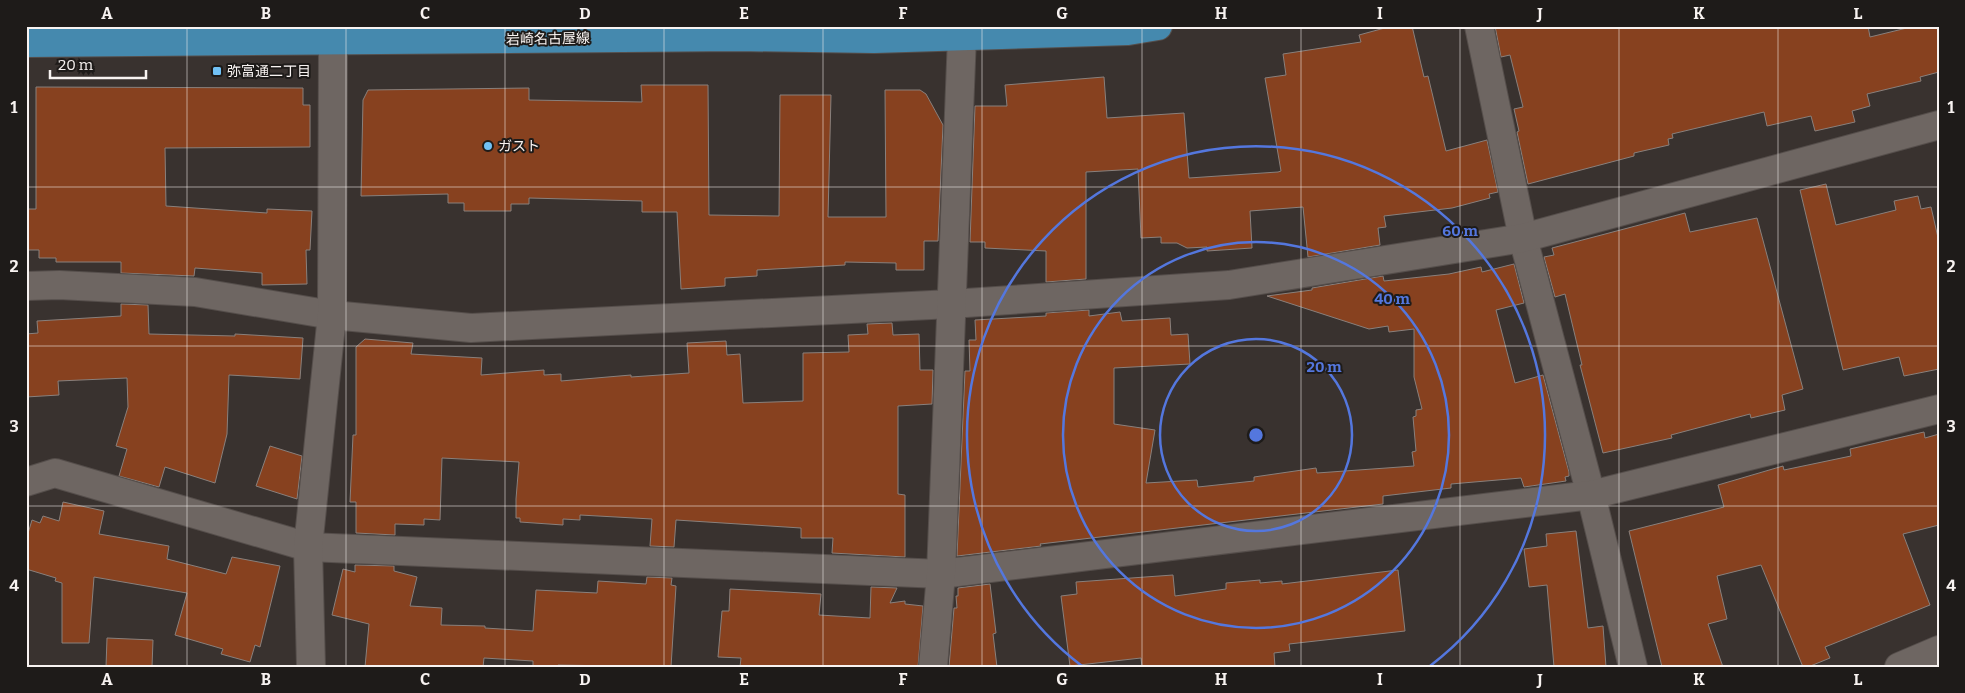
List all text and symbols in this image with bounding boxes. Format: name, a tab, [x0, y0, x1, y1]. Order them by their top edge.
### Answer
text: A	[101, 4, 113, 23]
text: B	[261, 4, 271, 23]
text: C	[420, 4, 430, 23]
text: D	[579, 4, 591, 23]
text: E	[739, 4, 749, 23]
text: F	[899, 4, 908, 23]
text: G	[1056, 4, 1068, 23]
text: H	[1215, 4, 1228, 23]
text: I	[1377, 4, 1383, 23]
text: J	[1536, 4, 1543, 23]
text: K	[1693, 4, 1705, 23]
text: L	[1854, 4, 1863, 23]
street label: 岩崎名古屋線	[506, 30, 590, 48]
scale bar	[50, 48, 146, 80]
text: 20 m	[58, 56, 94, 74]
place label: 弥富通二丁目	[227, 63, 311, 80]
marker: 弥富通二丁目	[211, 65, 223, 77]
text: 1	[11, 98, 18, 117]
text: 1	[1948, 98, 1955, 117]
place label: ガスト	[498, 138, 540, 155]
marker: ガスト	[482, 140, 494, 152]
text: 60 m	[1442, 222, 1478, 240]
text: 2	[9, 257, 19, 276]
text: 2	[1946, 257, 1956, 276]
text: 40 m	[1374, 290, 1411, 308]
text: 20 m	[1307, 358, 1342, 376]
text: 3	[9, 417, 19, 436]
text: 3	[1946, 417, 1956, 436]
centre of rings	[1247, 426, 1265, 444]
text: 4	[9, 576, 19, 595]
text: 4	[1946, 576, 1956, 595]
text: A	[101, 670, 113, 689]
text: B	[261, 670, 271, 689]
text: C	[420, 670, 430, 689]
text: D	[579, 670, 591, 689]
text: E	[739, 670, 749, 689]
text: F	[899, 670, 908, 689]
text: G	[1056, 670, 1068, 689]
text: H	[1215, 670, 1228, 689]
text: I	[1377, 670, 1383, 689]
text: J	[1536, 670, 1543, 689]
text: K	[1693, 670, 1705, 689]
text: L	[1854, 670, 1863, 689]

